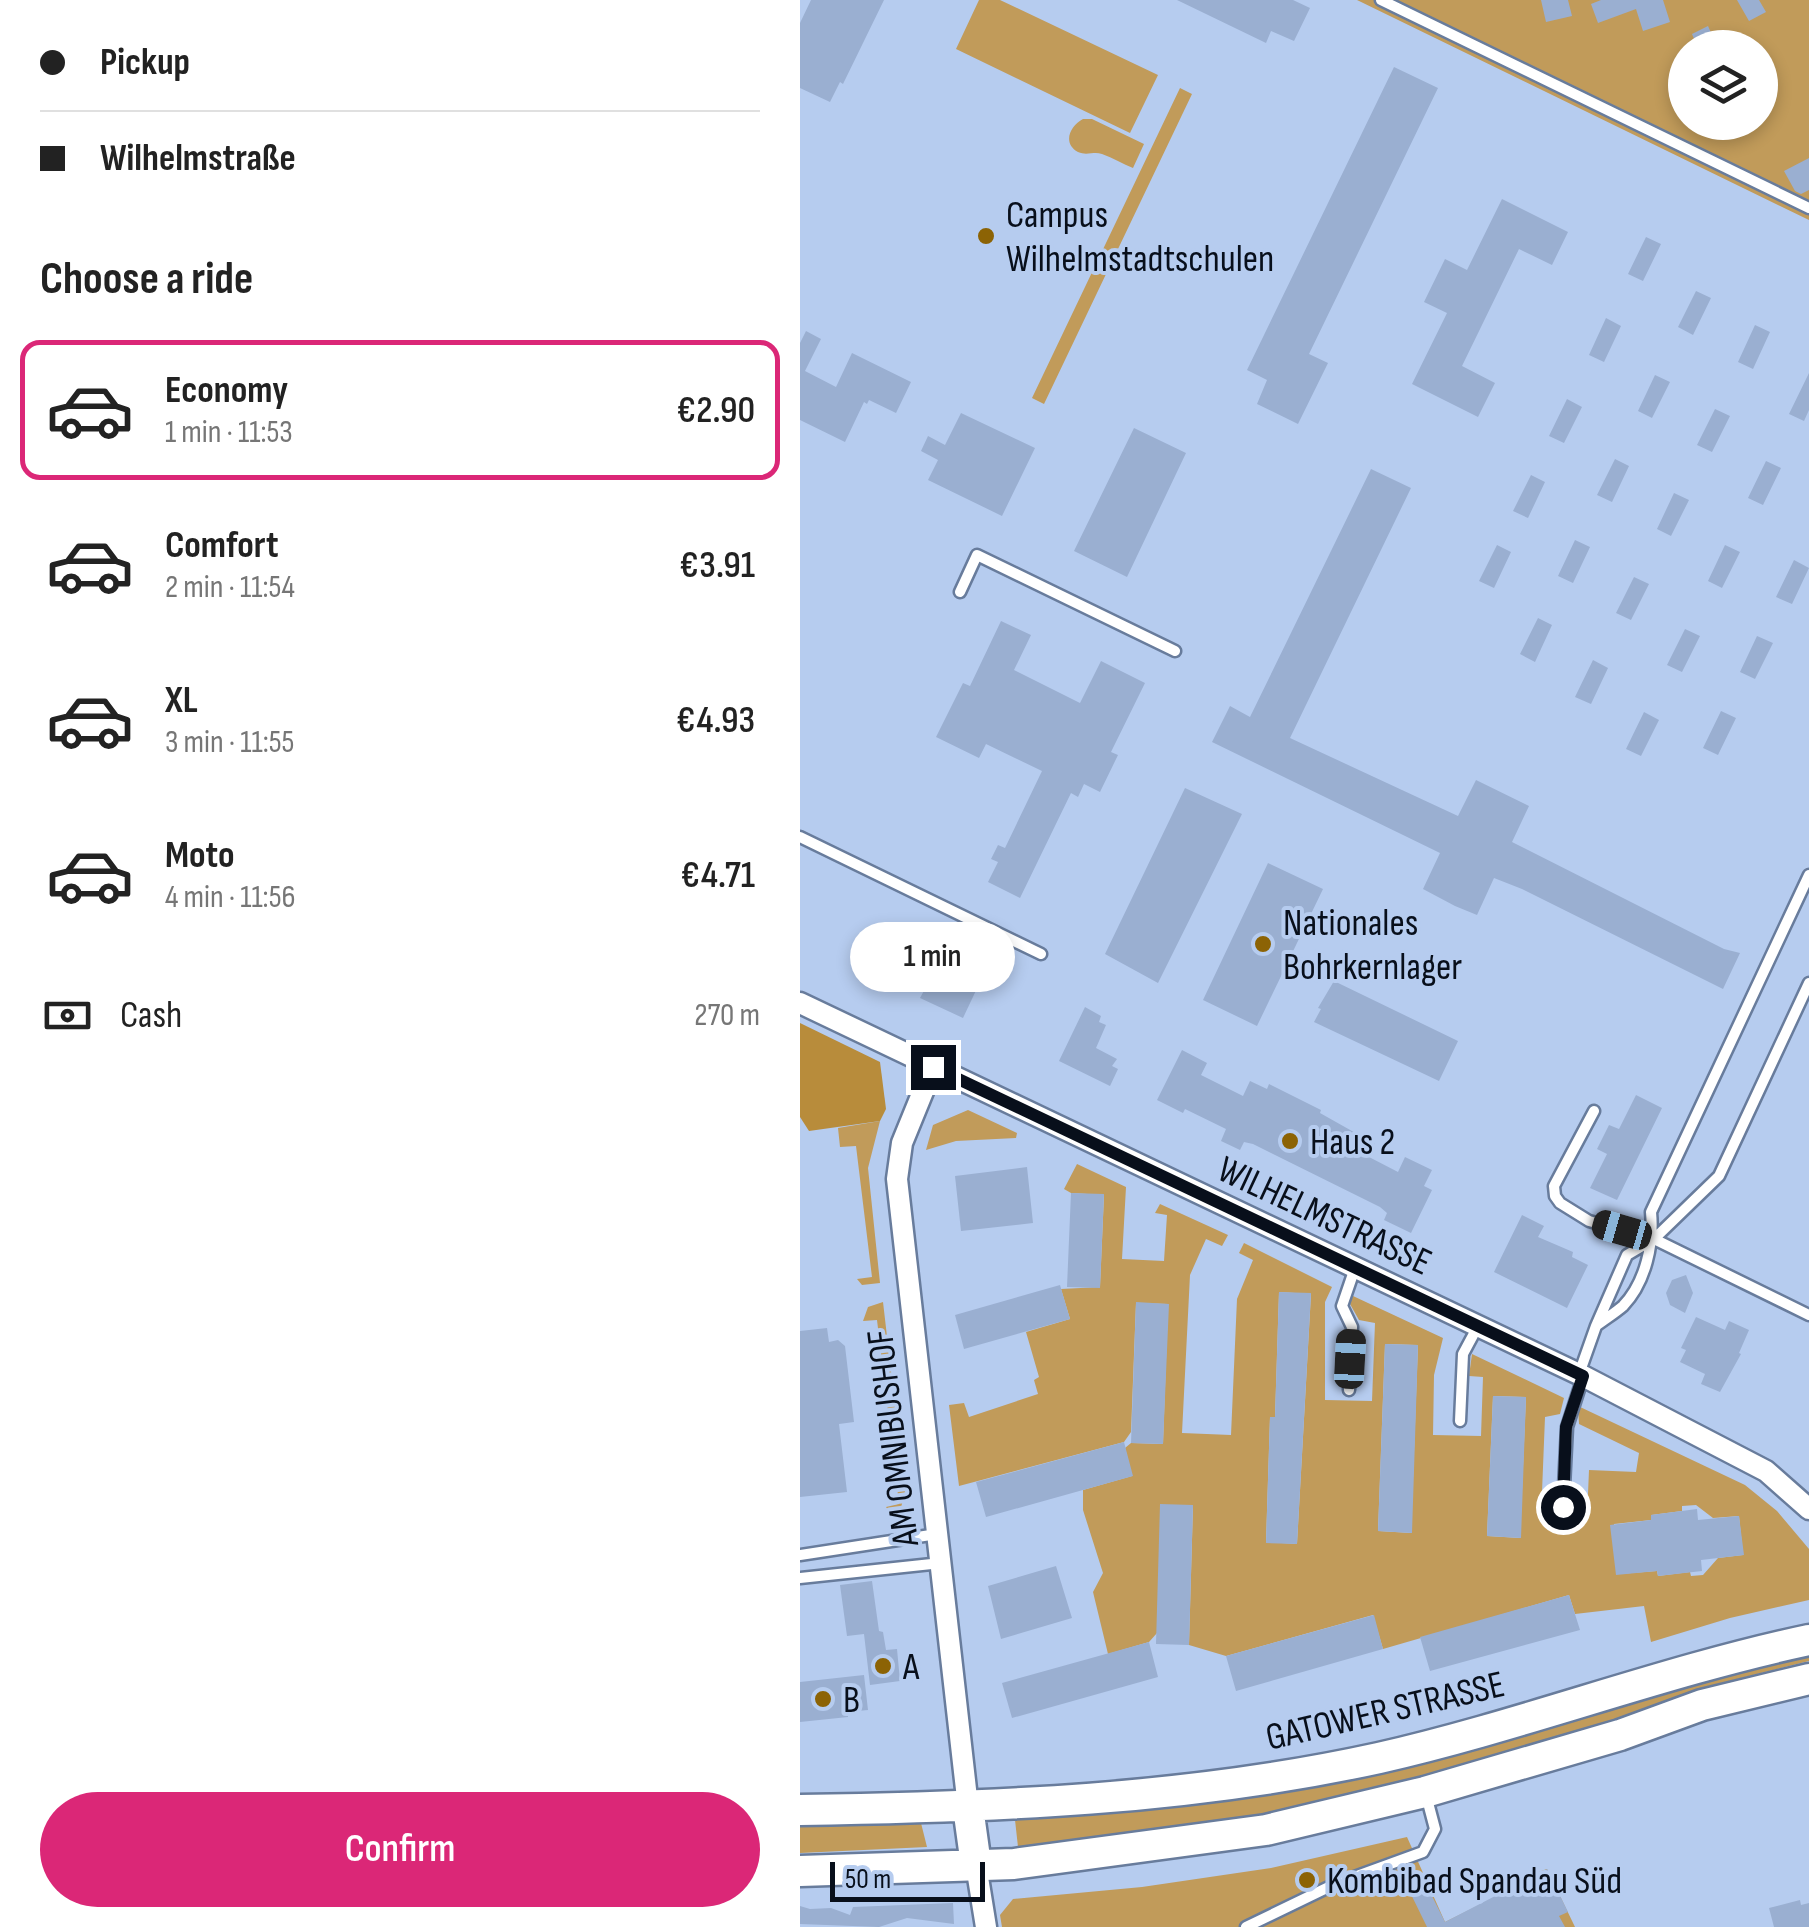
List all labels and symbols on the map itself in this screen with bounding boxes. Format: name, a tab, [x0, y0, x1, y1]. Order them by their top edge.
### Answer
place label: Campus Wilhelmstadtschulen	[1006, 193, 1274, 282]
marker: Campus Wilhelmstadtschulen	[975, 225, 997, 247]
place label: Nationales Bohrkernlager	[1283, 901, 1462, 990]
callout: 1 min	[851, 922, 1016, 992]
marker: Nationales Bohrkernlager	[1252, 933, 1274, 955]
route end	[911, 1045, 956, 1090]
place label: Haus 2	[1310, 1120, 1395, 1165]
marker: Haus 2	[1279, 1130, 1301, 1152]
street label: WILHELMSTRASSE	[1210, 1147, 1438, 1285]
car	[1589, 1207, 1655, 1253]
street label: AM OMNIBUSHOF	[858, 1327, 929, 1550]
car	[1333, 1328, 1367, 1390]
route start	[1541, 1485, 1586, 1530]
place label: A	[902, 1645, 920, 1690]
marker: A	[872, 1655, 894, 1677]
street label: GATOWER STRASSE	[1262, 1662, 1509, 1761]
place label: B	[843, 1678, 860, 1723]
marker: B	[812, 1688, 834, 1710]
scale bar	[830, 1857, 985, 1902]
place label: Kombibad Spandau Süd	[1327, 1859, 1622, 1904]
marker: Kombibad Spandau Süd	[1296, 1869, 1318, 1891]

